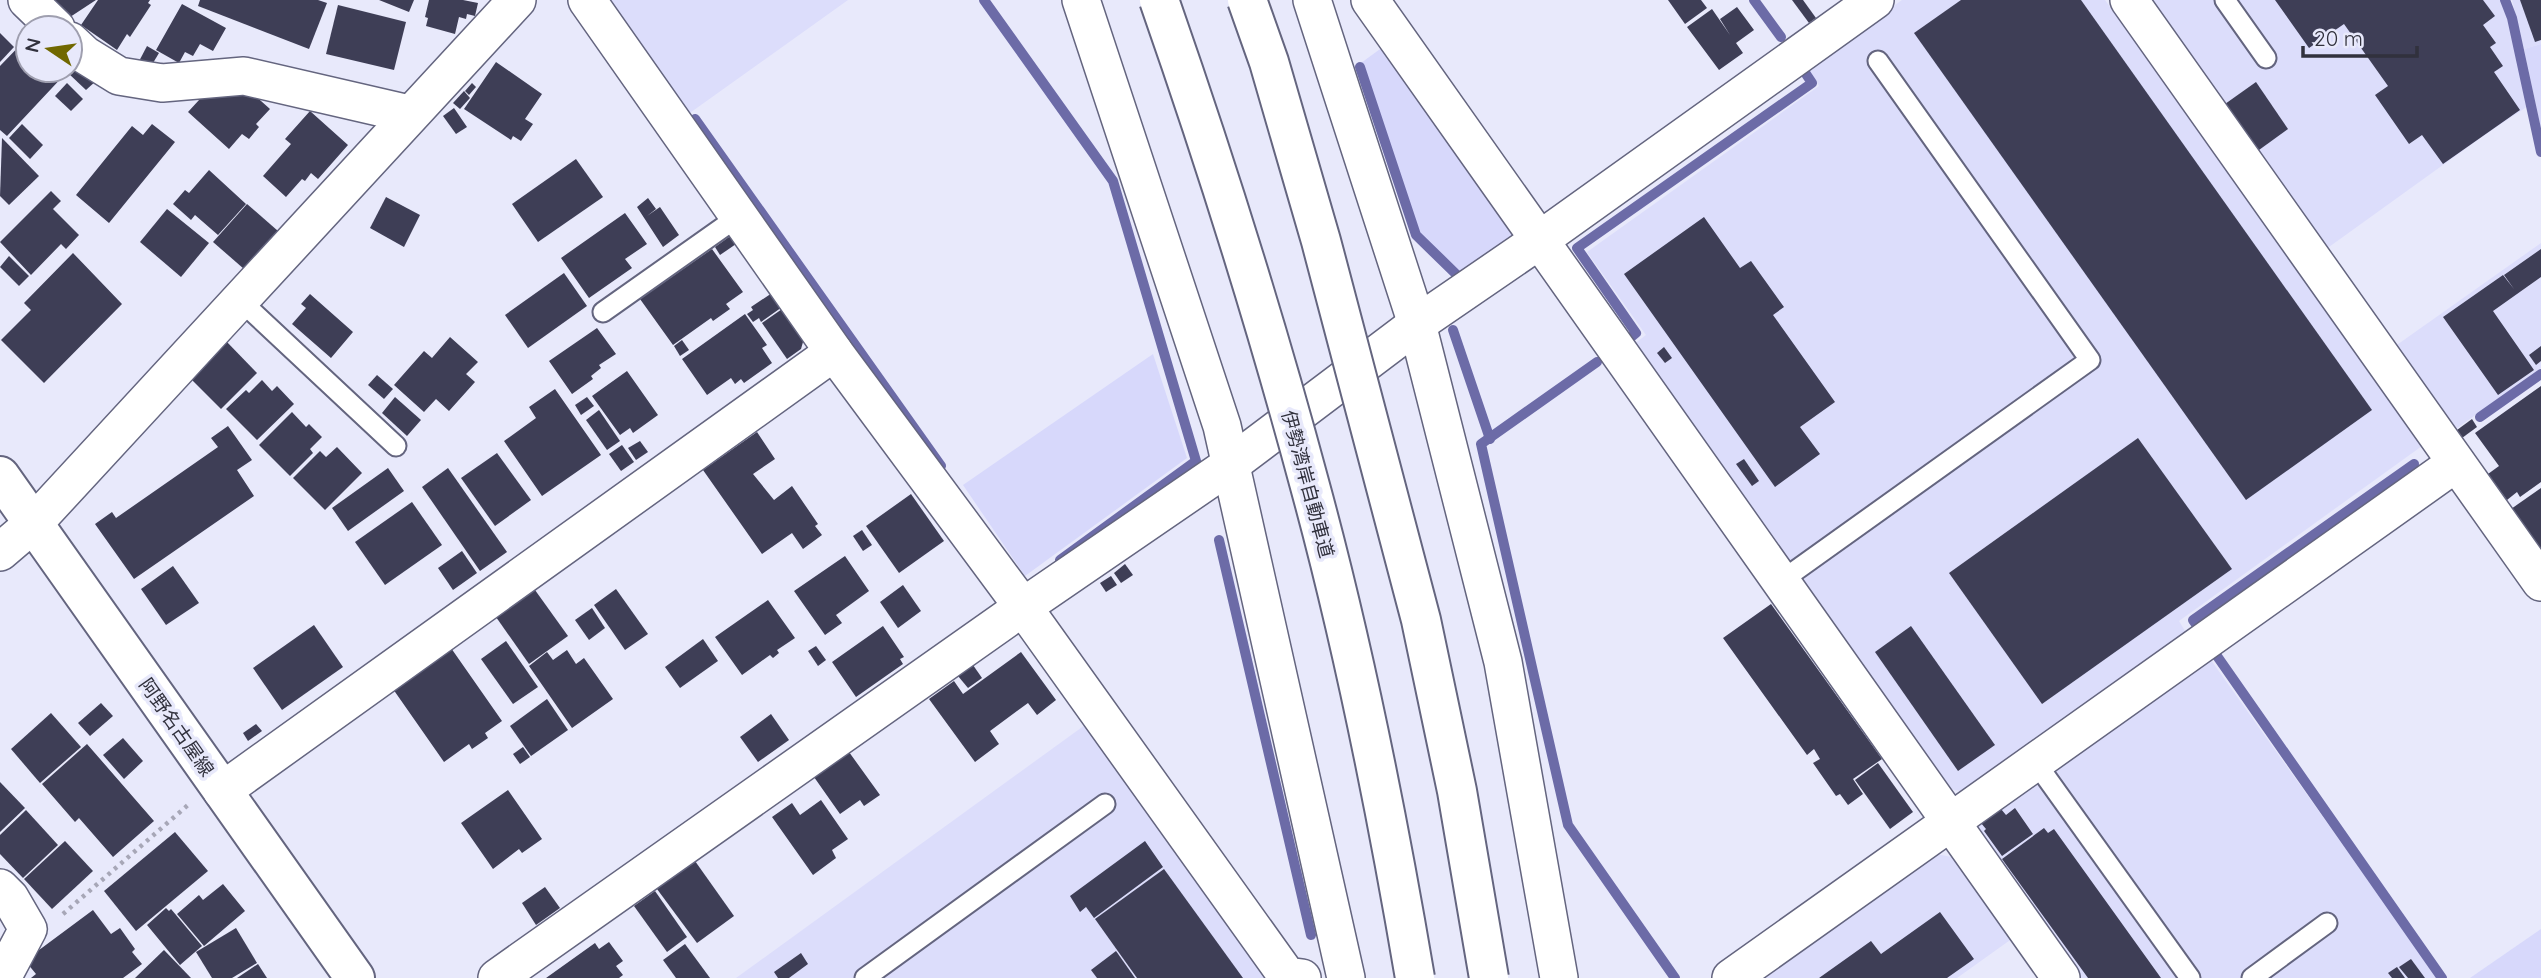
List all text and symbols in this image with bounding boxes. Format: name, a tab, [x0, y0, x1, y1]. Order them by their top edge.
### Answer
north arrow	[14, 14, 84, 84]
scale bar	[2303, 14, 2417, 58]
text: 20 m	[2314, 25, 2363, 51]
text: N	[19, 36, 46, 55]
street label: 伊勢湾岸自動車道	[1277, 407, 1339, 561]
street label: 阿野名古屋線	[134, 673, 220, 781]

